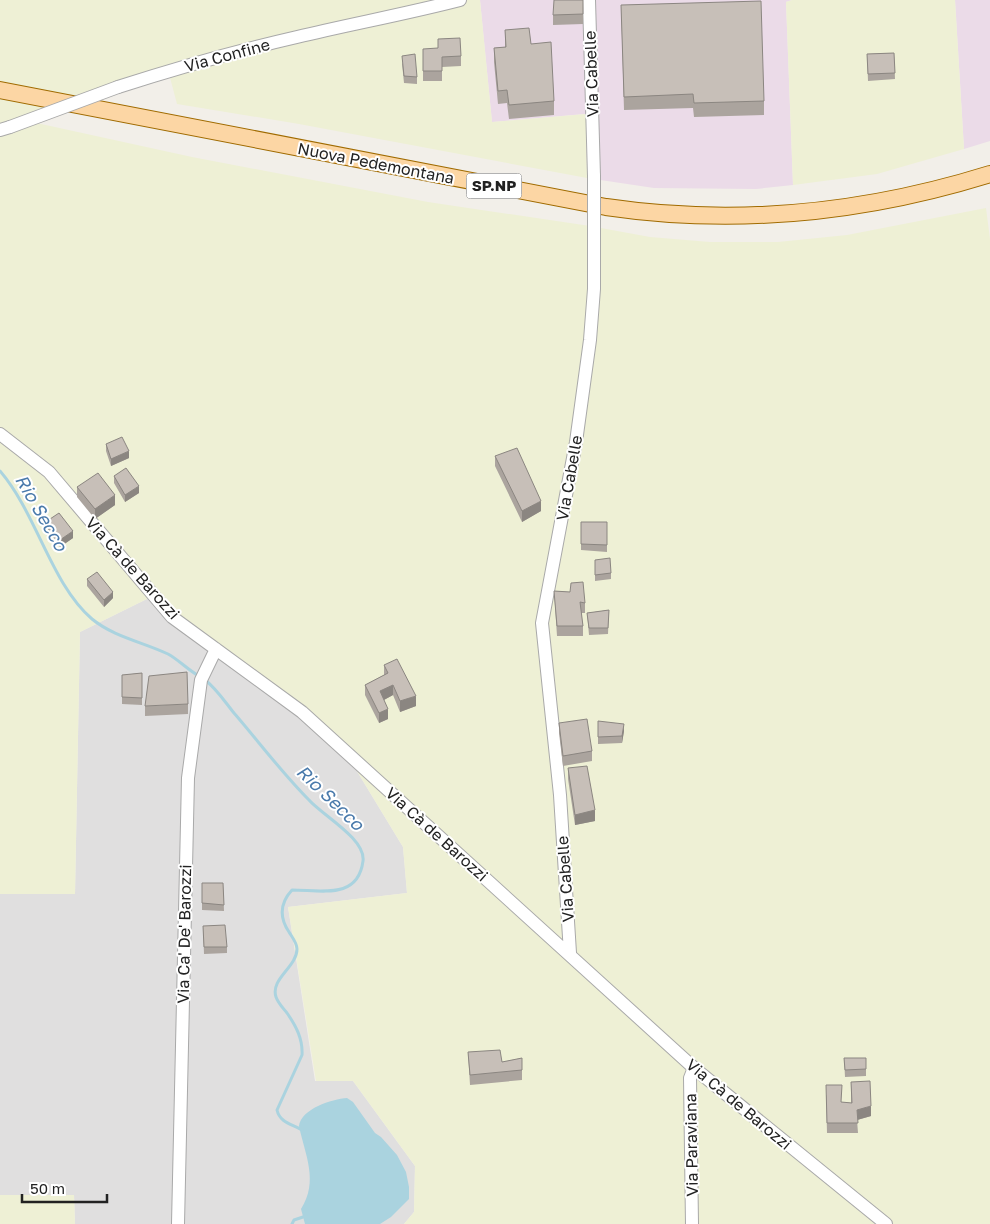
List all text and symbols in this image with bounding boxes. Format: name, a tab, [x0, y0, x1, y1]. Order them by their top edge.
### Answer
street label: Via Cabelle	[579, 30, 603, 118]
street label: Via Confine	[182, 34, 272, 76]
street label: Nuova Pedemontana	[296, 138, 456, 188]
road number: SP.NP	[466, 174, 522, 198]
street label: Via Cabelle	[552, 434, 586, 522]
water label: Rio Secco	[11, 470, 73, 556]
street label: Via Cà de Barozzi	[82, 513, 184, 623]
water label: Rio Secco	[293, 760, 370, 835]
street label: Via Cà de Barozzi	[382, 783, 492, 885]
street label: Via Cabelle	[552, 835, 578, 923]
street label: Via Ca' De' Barozzi	[173, 864, 195, 1004]
street label: Via Cà de Barozzi	[682, 1054, 796, 1154]
street label: Via Paraviana	[680, 1093, 702, 1197]
scale bar	[22, 1172, 108, 1204]
text: 50 m	[30, 1179, 65, 1197]

